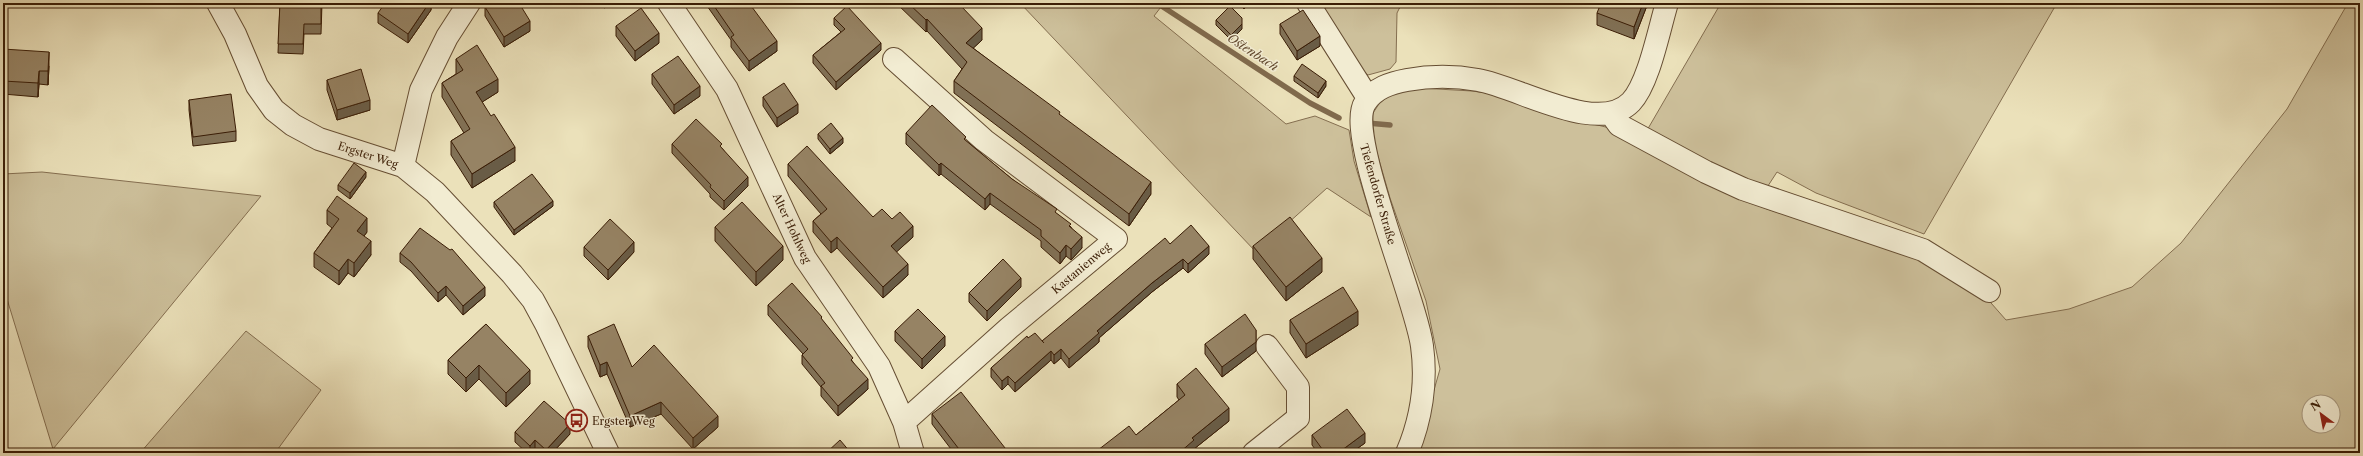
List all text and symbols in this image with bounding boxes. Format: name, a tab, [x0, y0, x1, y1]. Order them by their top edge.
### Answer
water label: Ostenbach	[1225, 30, 1281, 74]
street label: Ergster Weg	[336, 139, 400, 171]
street label: Tiefendorfer Straße	[1357, 142, 1399, 246]
street label: Alter Hohlweg	[769, 190, 814, 265]
street label: Kastanienweg	[1049, 239, 1113, 297]
north arrow	[2301, 394, 2341, 434]
text: N	[2308, 397, 2324, 414]
bus stop icon: Ergster Weg	[564, 408, 590, 434]
place label: Ergster Weg	[592, 414, 655, 428]

